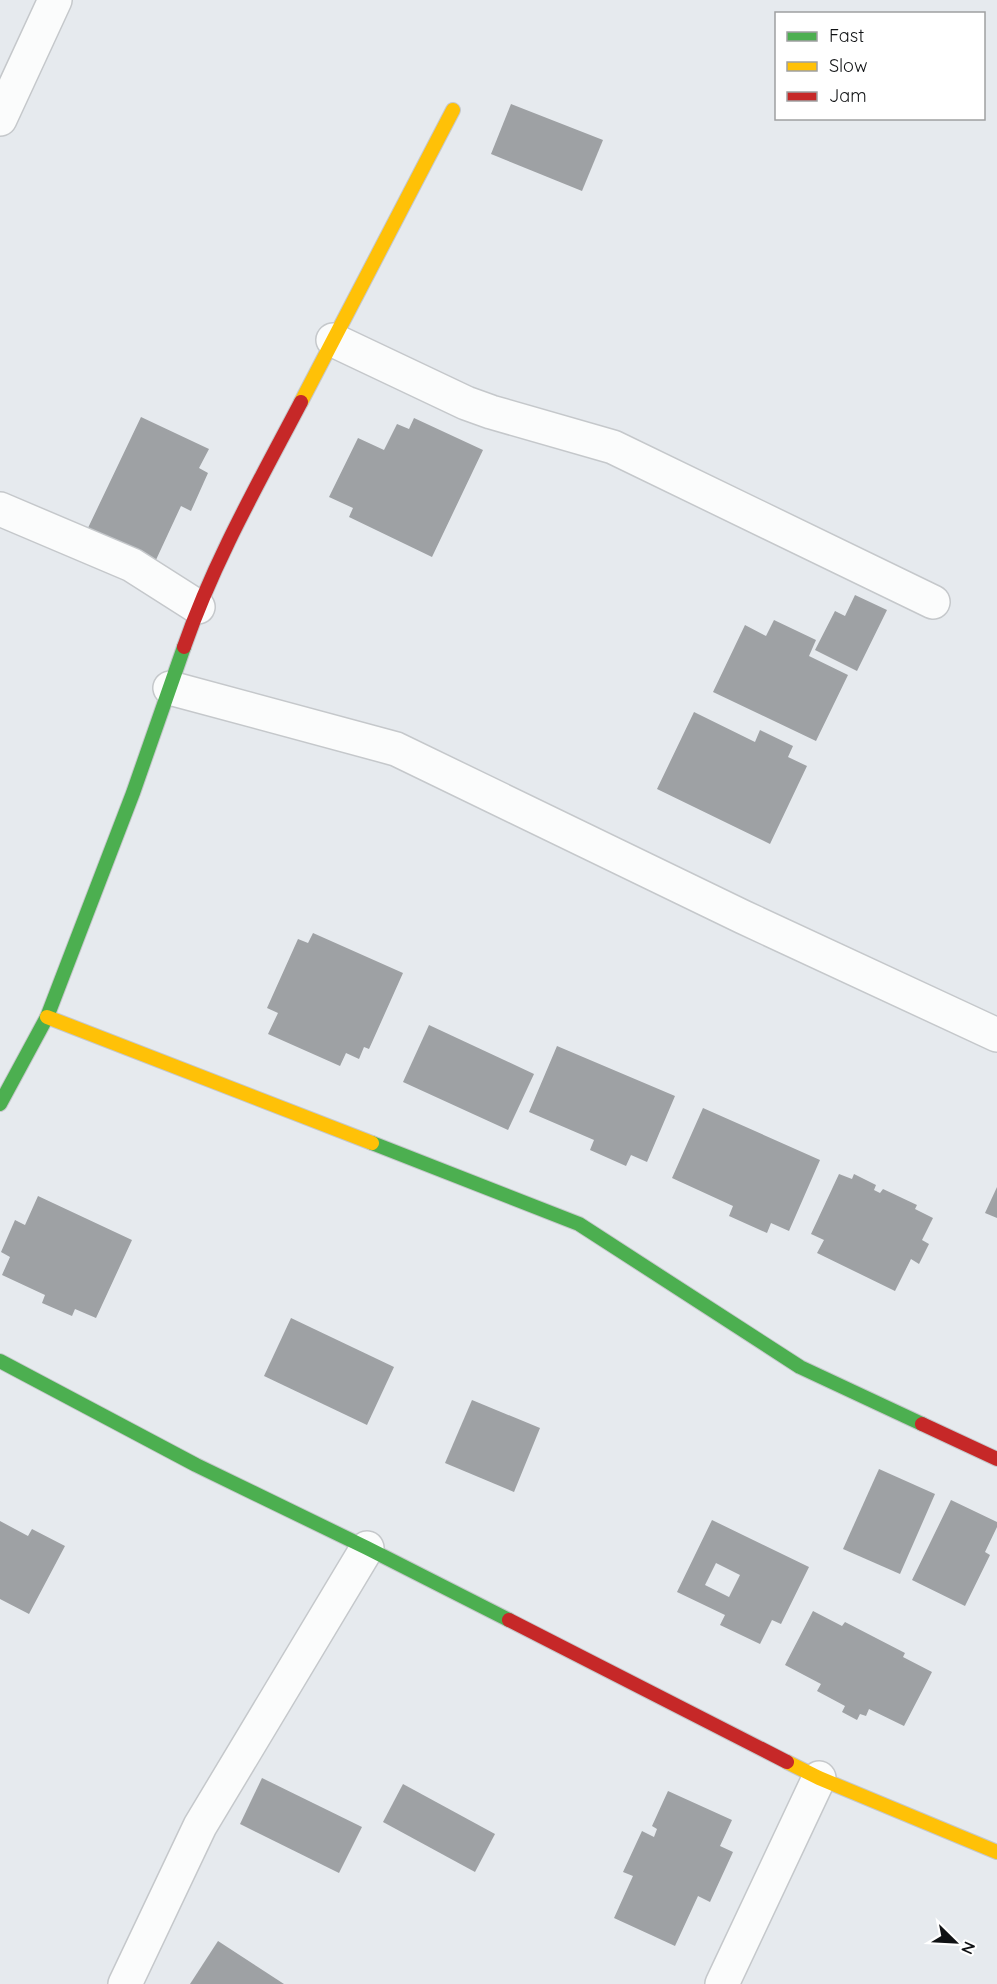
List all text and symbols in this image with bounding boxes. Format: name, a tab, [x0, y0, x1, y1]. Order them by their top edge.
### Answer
legend	[775, 12, 985, 120]
text: Fast	[829, 24, 864, 47]
text: Slow	[829, 54, 867, 77]
text: Jam	[829, 84, 867, 107]
north arrow	[925, 1912, 985, 1972]
text: N	[957, 1939, 980, 1958]

